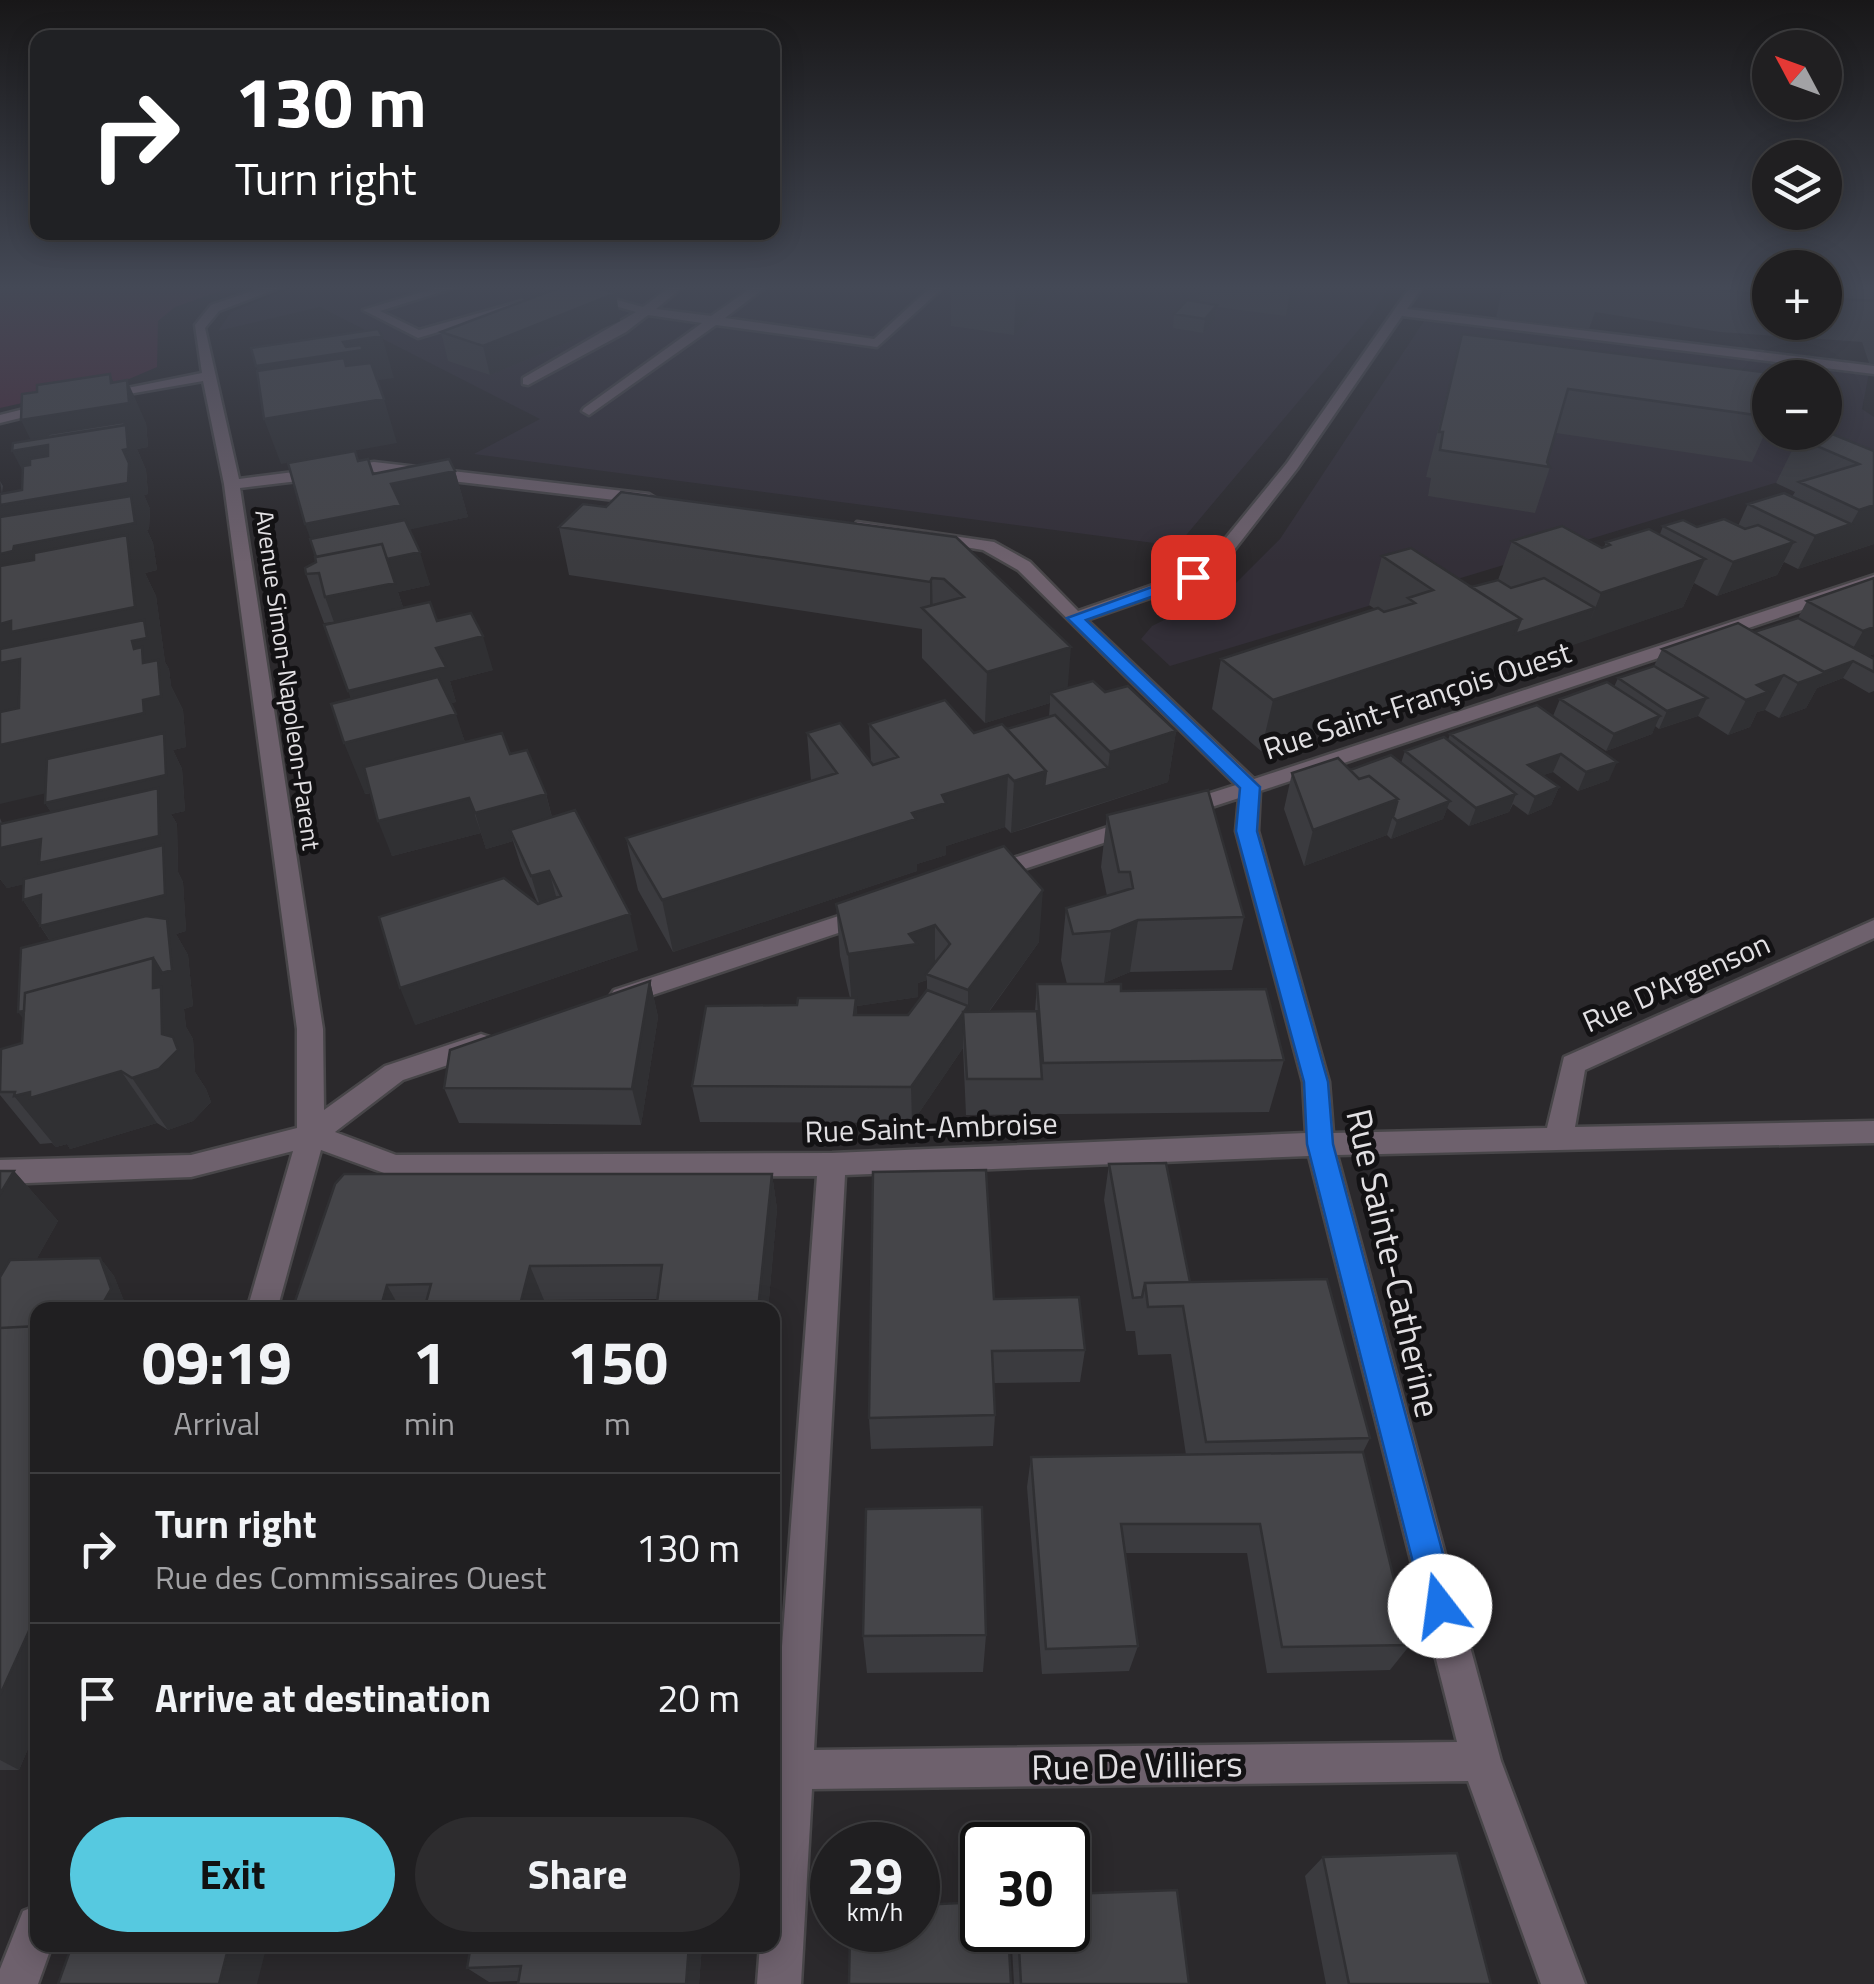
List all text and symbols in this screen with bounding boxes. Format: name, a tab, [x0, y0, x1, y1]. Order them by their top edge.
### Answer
north arrow	[1752, 30, 1842, 120]
map controls	[1752, 30, 1842, 450]
text: 130 m	[235, 48, 427, 154]
icon: right	[70, 70, 200, 200]
button: layers	[1752, 140, 1842, 230]
text: Turn right	[235, 144, 417, 212]
button: +	[1752, 250, 1842, 340]
button: −	[1752, 360, 1842, 450]
street label: Avenue Simon-Napoleon-Parent	[245, 507, 331, 853]
pin	[1151, 535, 1236, 620]
icon: arrive	[1166, 550, 1221, 605]
street label: Rue Saint-François Ouest	[1257, 628, 1577, 771]
street label: Rue D'Argenson	[1575, 920, 1777, 1044]
street label: Rue Saint-Ambroise	[804, 1100, 1058, 1154]
street label: Rue Sainte-Catherine	[1332, 1103, 1456, 1423]
text: 09:19	[142, 1316, 292, 1407]
text: 1	[413, 1316, 446, 1407]
text: 150	[567, 1316, 668, 1407]
text: Arrival	[174, 1399, 260, 1447]
text: min	[404, 1399, 455, 1447]
text: m	[604, 1399, 631, 1447]
text: Turn right	[155, 1495, 317, 1553]
text: 130 m	[636, 1519, 740, 1577]
icon: right	[70, 1521, 125, 1576]
text: Rue des Commissaires Ouest	[155, 1553, 546, 1601]
position arrow	[1388, 1554, 1492, 1658]
text: Arrive at destination	[155, 1669, 491, 1727]
text: 20 m	[657, 1669, 740, 1727]
icon: arrive	[70, 1671, 125, 1726]
street label: Rue De Villiers	[1031, 1736, 1243, 1794]
button: Exit	[70, 1817, 395, 1932]
button: Share	[415, 1817, 740, 1932]
speed limit sign: 30	[960, 1822, 1090, 1952]
text: 29	[847, 1837, 903, 1913]
text: km/h	[847, 1893, 903, 1931]

